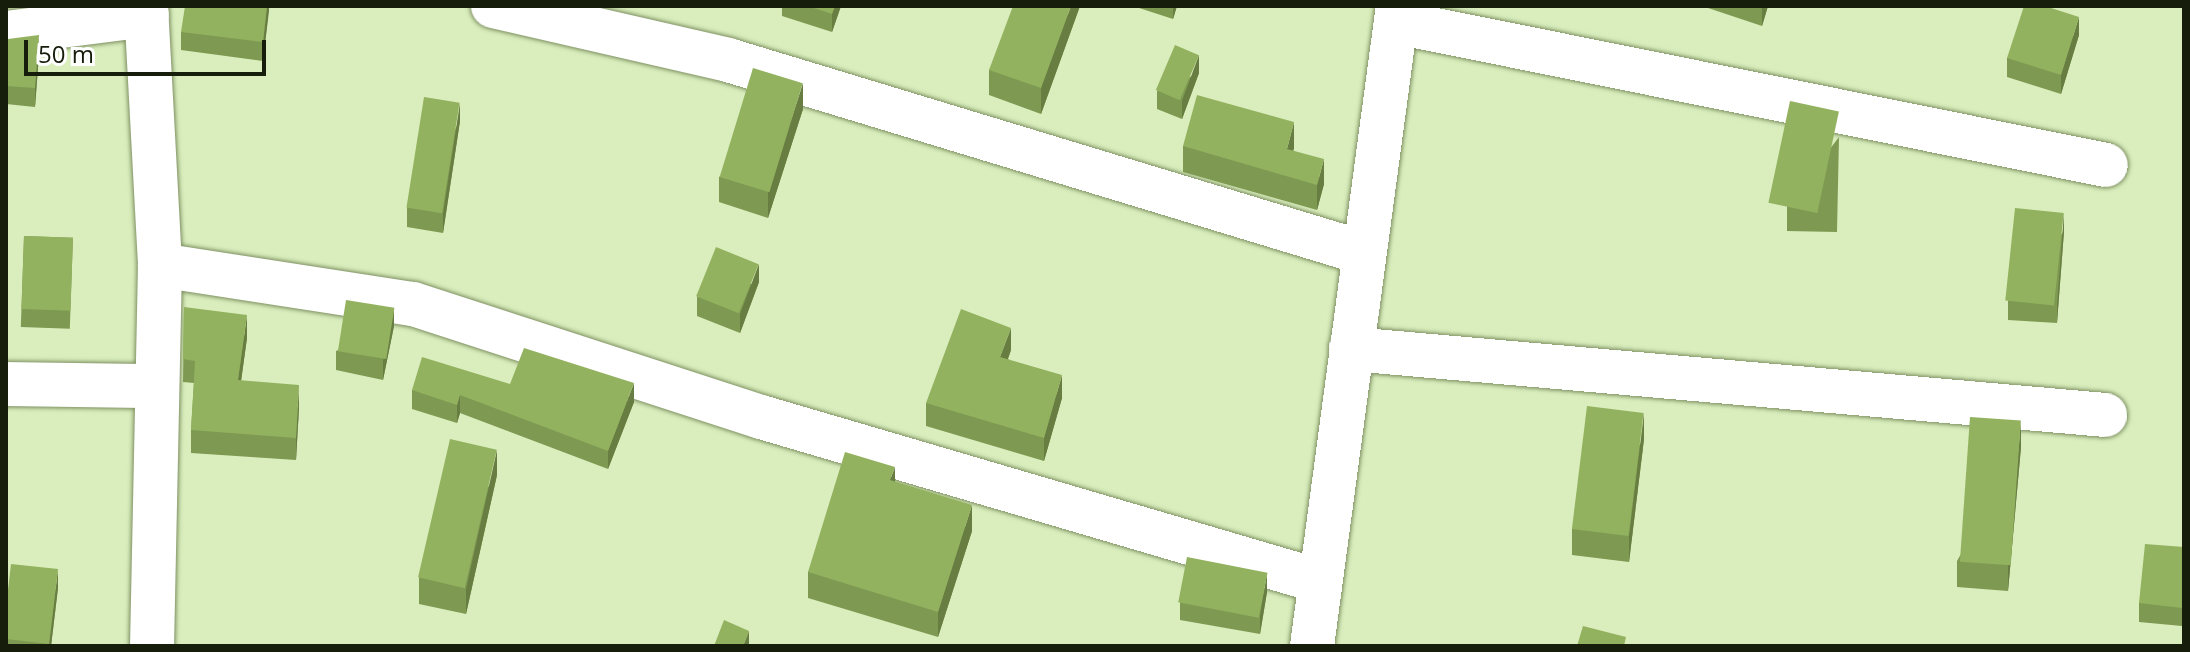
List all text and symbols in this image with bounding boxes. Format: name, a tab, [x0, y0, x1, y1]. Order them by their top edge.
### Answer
scale bar	[28, 24, 270, 74]
text: 50 m	[38, 37, 94, 70]

